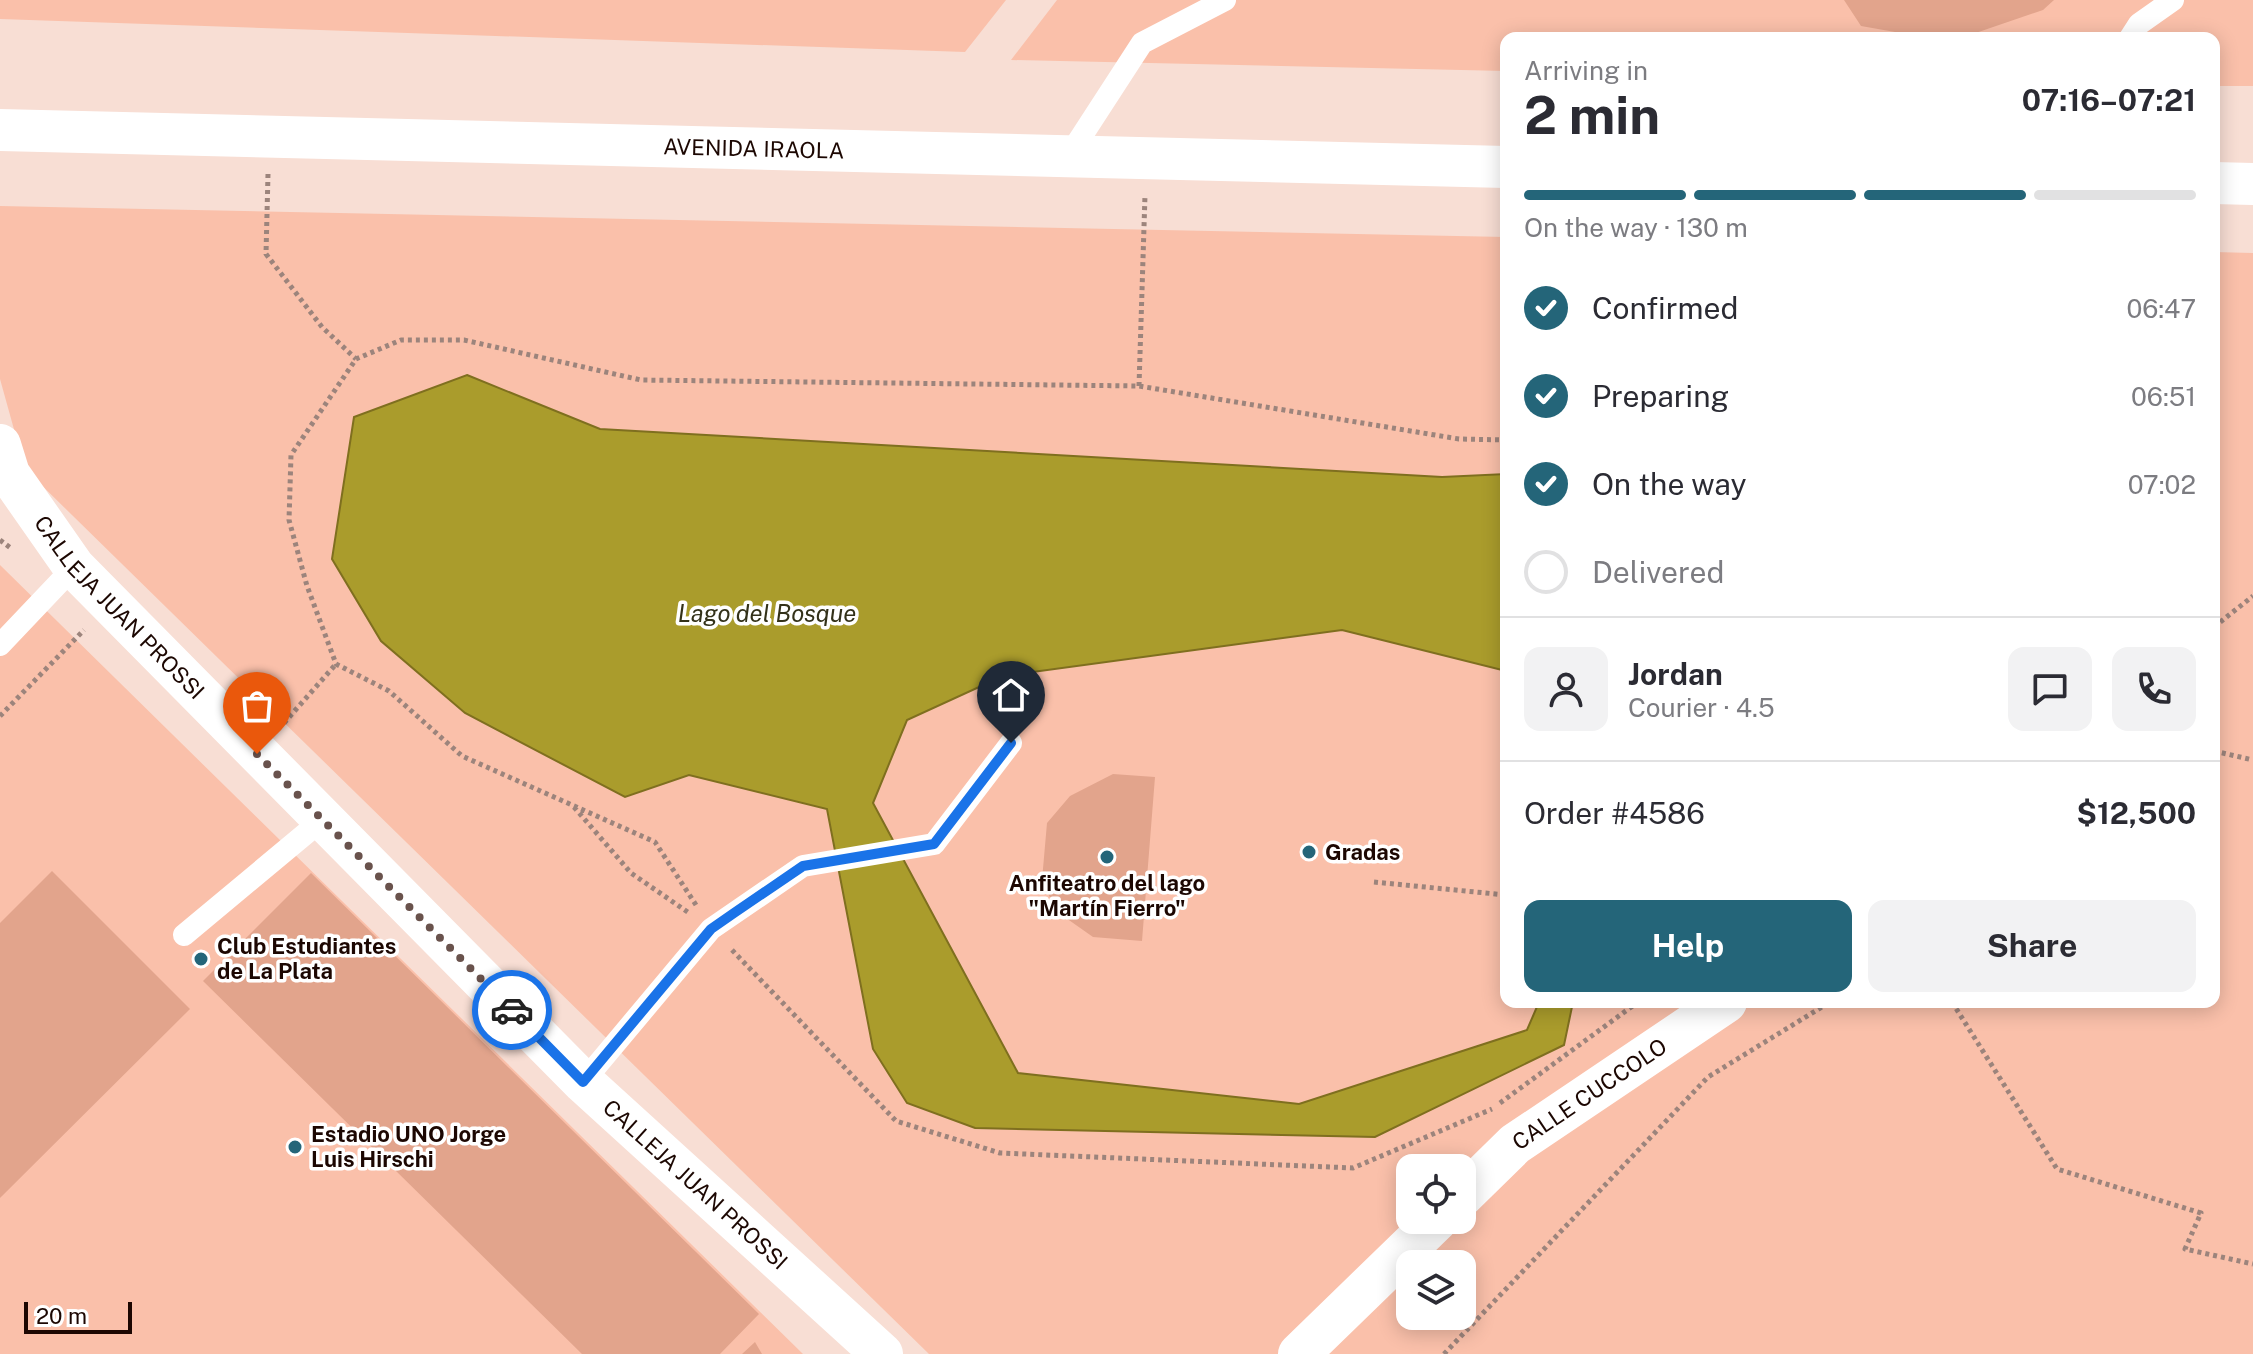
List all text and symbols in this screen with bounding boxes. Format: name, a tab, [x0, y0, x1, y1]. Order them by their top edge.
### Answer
text: Arriving in	[1524, 55, 1648, 86]
text: 07:16–07:21	[2022, 82, 2196, 118]
text: 2 min	[1524, 85, 1660, 146]
street label: AVENIDA IRAOLA	[663, 133, 845, 164]
text: On the way · 130 m	[1524, 212, 1748, 243]
icon: check	[1524, 286, 1568, 330]
text: Confirmed	[1592, 290, 1738, 326]
text: 06:47	[2126, 293, 2196, 324]
icon: check	[1524, 374, 1568, 418]
text: Preparing	[1592, 378, 1729, 414]
text: 06:51	[2131, 381, 2196, 412]
icon: check	[1524, 462, 1568, 506]
text: On the way	[1592, 466, 1746, 502]
text: 07:02	[2128, 469, 2196, 500]
street label: CALLEJA JUAN PROSSI	[29, 510, 210, 704]
text: Delivered	[1592, 554, 1724, 590]
water label: Lago del Bosque	[678, 599, 856, 627]
button: person	[1524, 647, 1608, 731]
button: chat	[2008, 647, 2092, 731]
button: phone	[2112, 647, 2196, 731]
text: Jordan	[1628, 656, 1723, 692]
pin	[977, 661, 1045, 743]
pin	[223, 672, 291, 754]
icon: home	[989, 673, 1033, 717]
icon: bag	[235, 684, 279, 728]
text: Courier · 4.5	[1628, 692, 1775, 723]
text: Order #4586	[1524, 795, 1705, 831]
text: $12,500	[2077, 795, 2196, 831]
place label: Gradas	[1325, 839, 1400, 865]
marker: Gradas	[1300, 843, 1318, 861]
marker: Anfiteatro del lago "Martín Fierro"	[1098, 848, 1116, 866]
place label: Anfiteatro del lago "Martín Fierro"	[1009, 870, 1205, 921]
button: Help	[1524, 900, 1852, 992]
button: Share	[1868, 900, 2196, 992]
place label: Club Estudiantes de La Plata	[217, 933, 396, 984]
marker: Club Estudiantes de La Plata	[192, 950, 210, 968]
courier	[472, 970, 552, 1050]
icon: car	[490, 988, 534, 1032]
street label: CALLE CUCCOLO	[1507, 1033, 1672, 1155]
street label: CALLEJA JUAN PROSSI	[598, 1094, 793, 1275]
place label: Estadio UNO Jorge Luis Hirschi	[311, 1121, 506, 1172]
marker: Estadio UNO Jorge Luis Hirschi	[286, 1138, 304, 1156]
map controls	[1396, 1154, 1476, 1330]
button: locate	[1396, 1154, 1476, 1234]
button: layers	[1396, 1250, 1476, 1330]
scale bar	[24, 1298, 132, 1334]
text: 20 m	[36, 1303, 87, 1329]

